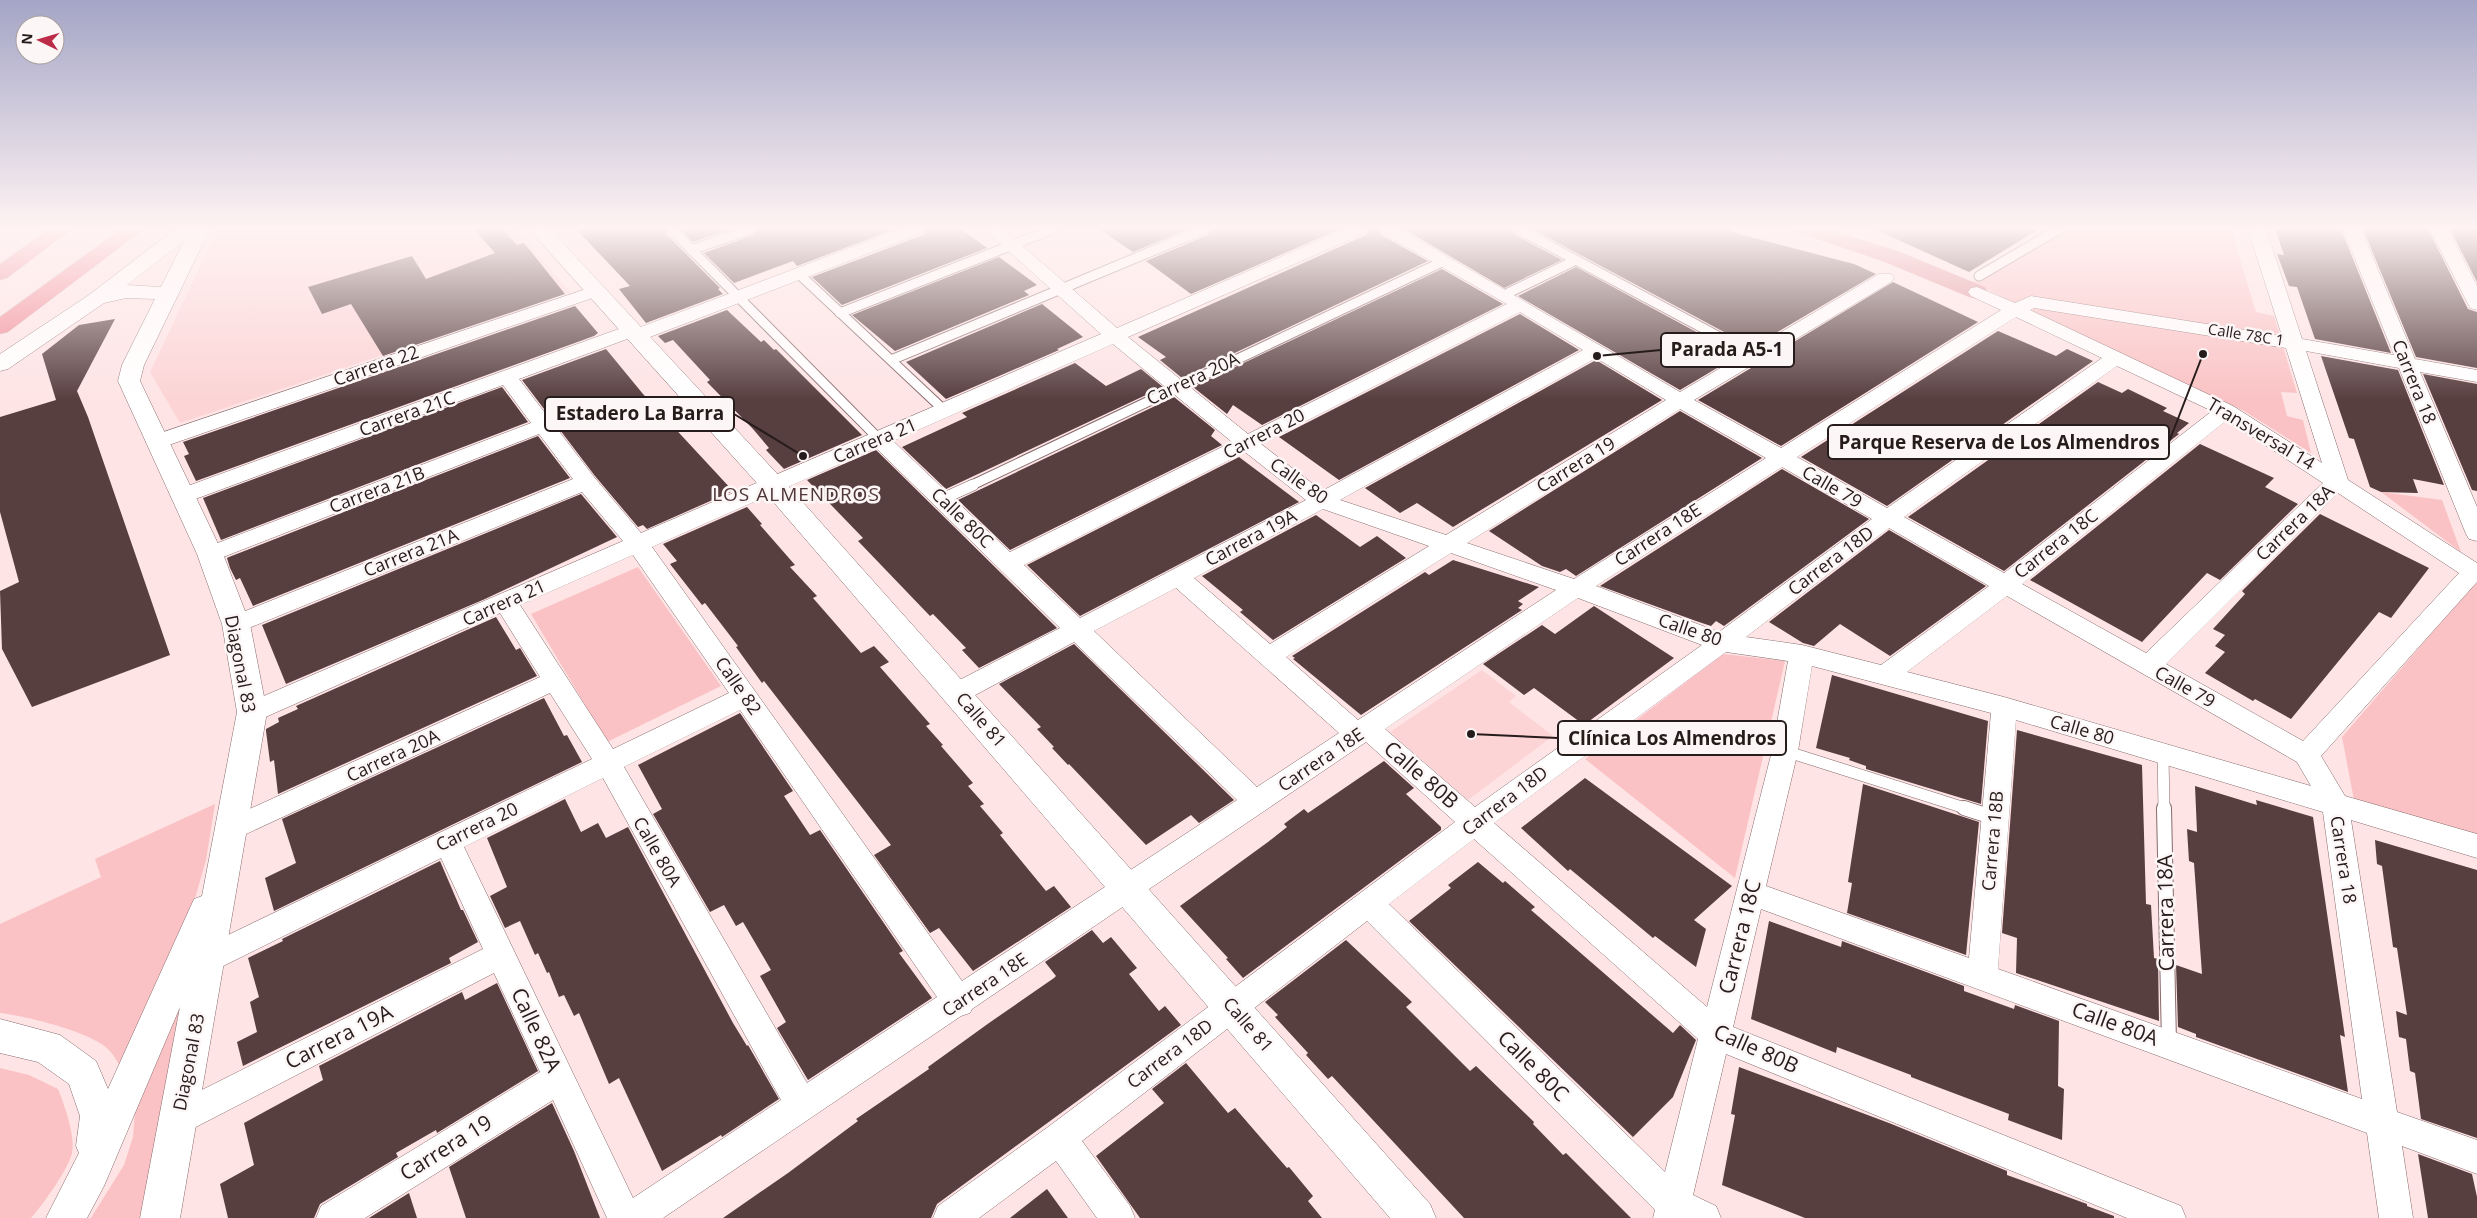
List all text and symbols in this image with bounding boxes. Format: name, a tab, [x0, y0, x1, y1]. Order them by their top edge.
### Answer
north arrow	[15, 15, 65, 65]
text: N	[17, 32, 37, 45]
street label: Calle 78C 1	[2207, 318, 2286, 350]
callout: Parada A5-1	[1661, 333, 1794, 367]
text: Parada A5-1	[1671, 336, 1783, 362]
street label: Carrera 18	[2387, 336, 2443, 427]
street label: Carrera 22	[330, 339, 422, 391]
street label: Carrera 20A	[1142, 346, 1244, 410]
street label: Carrera 21C	[356, 385, 458, 441]
street label: Transversal 14	[2203, 392, 2320, 475]
callout: Estadero La Barra	[545, 397, 734, 431]
text: Estadero La Barra	[556, 400, 724, 426]
street label: Carrera 20	[1219, 402, 1309, 464]
street label: Carrera 21	[829, 412, 920, 468]
callout: Parque Reserva de Los Almendros	[1828, 425, 2169, 459]
text: Parque Reserva de Los Almendros	[1838, 429, 2160, 455]
street label: Carrera 19	[1531, 430, 1619, 498]
street label: Calle 80	[1266, 451, 1333, 509]
street label: Calle 79	[1798, 459, 1867, 513]
street label: Carrera 21B	[325, 460, 428, 518]
street label: Carrera 18A	[2250, 478, 2339, 566]
district label: LOS ALMENDROS	[712, 481, 880, 507]
street label: Calle 80C	[927, 482, 999, 553]
street label: Carrera 18E	[1609, 497, 1705, 571]
street label: Carrera 19A	[1201, 503, 1301, 571]
street label: Carrera 18C	[2009, 503, 2102, 583]
street label: Carrera 18D	[1783, 520, 1878, 600]
street label: Carrera 21A	[360, 522, 462, 582]
street label: Carrera 21	[458, 573, 549, 631]
street label: Calle 80	[1655, 607, 1725, 651]
street label: Diagonal 83	[220, 613, 262, 715]
street label: Calle 82	[710, 652, 768, 719]
street label: Calle 79	[2151, 660, 2220, 713]
street label: Calle 81	[951, 687, 1012, 752]
street label: Calle 80	[2047, 708, 2117, 750]
callout: Clínica Los Almendros	[1558, 721, 1786, 755]
street label: Carrera 18E	[1273, 722, 1368, 797]
street label: Carrera 20A	[342, 723, 444, 787]
text: Clínica Los Almendros	[1568, 725, 1776, 751]
street label: Calle 80B	[1378, 734, 1465, 814]
street label: Carrera 18D	[1457, 760, 1552, 840]
street label: Carrera 18B	[1976, 790, 2008, 892]
street label: Carrera 20	[431, 796, 522, 856]
street label: Calle 80A	[628, 812, 688, 891]
street label: Carrera 18	[2325, 814, 2363, 906]
street label: Carrera 18A	[2150, 854, 2180, 972]
street label: Carrera 18C	[1711, 877, 1767, 997]
street label: Carrera 18E	[937, 947, 1032, 1022]
street label: Calle 82A	[505, 983, 569, 1077]
street label: Calle 81	[1218, 992, 1279, 1057]
street label: Calle 80A	[2068, 995, 2163, 1052]
street label: Carrera 19A	[280, 997, 398, 1075]
street label: Diagonal 83	[167, 1011, 209, 1113]
street label: Carrera 18D	[1122, 1013, 1217, 1093]
street label: Calle 80B	[1709, 1017, 1803, 1079]
street label: Calle 80C	[1492, 1024, 1575, 1107]
street label: Carrera 19	[394, 1108, 497, 1186]

